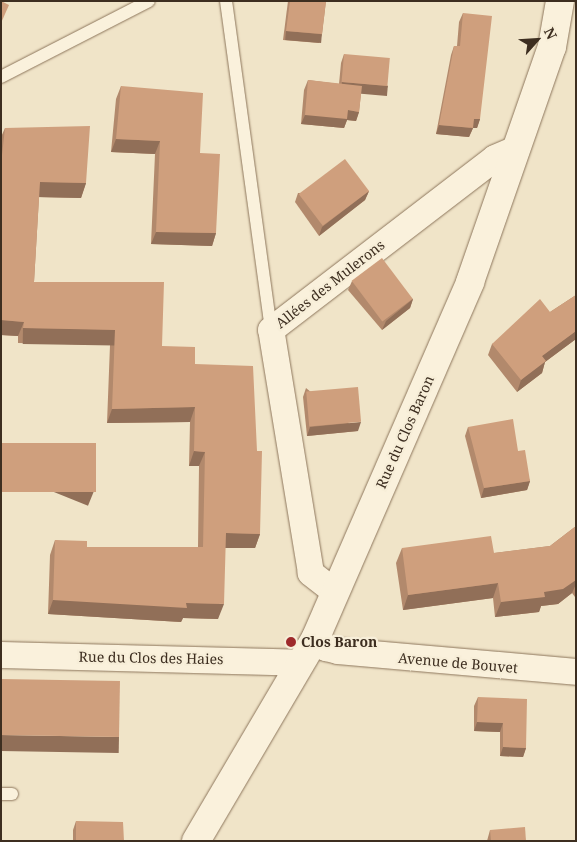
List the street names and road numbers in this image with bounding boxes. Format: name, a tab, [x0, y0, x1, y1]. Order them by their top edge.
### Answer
street label: Allées des Mulerons	[272, 236, 388, 332]
street label: Rue du Clos Baron	[373, 373, 437, 491]
street label: Rue du Clos des Haies	[79, 648, 223, 668]
street label: Avenue de Bouvet	[397, 649, 519, 677]

